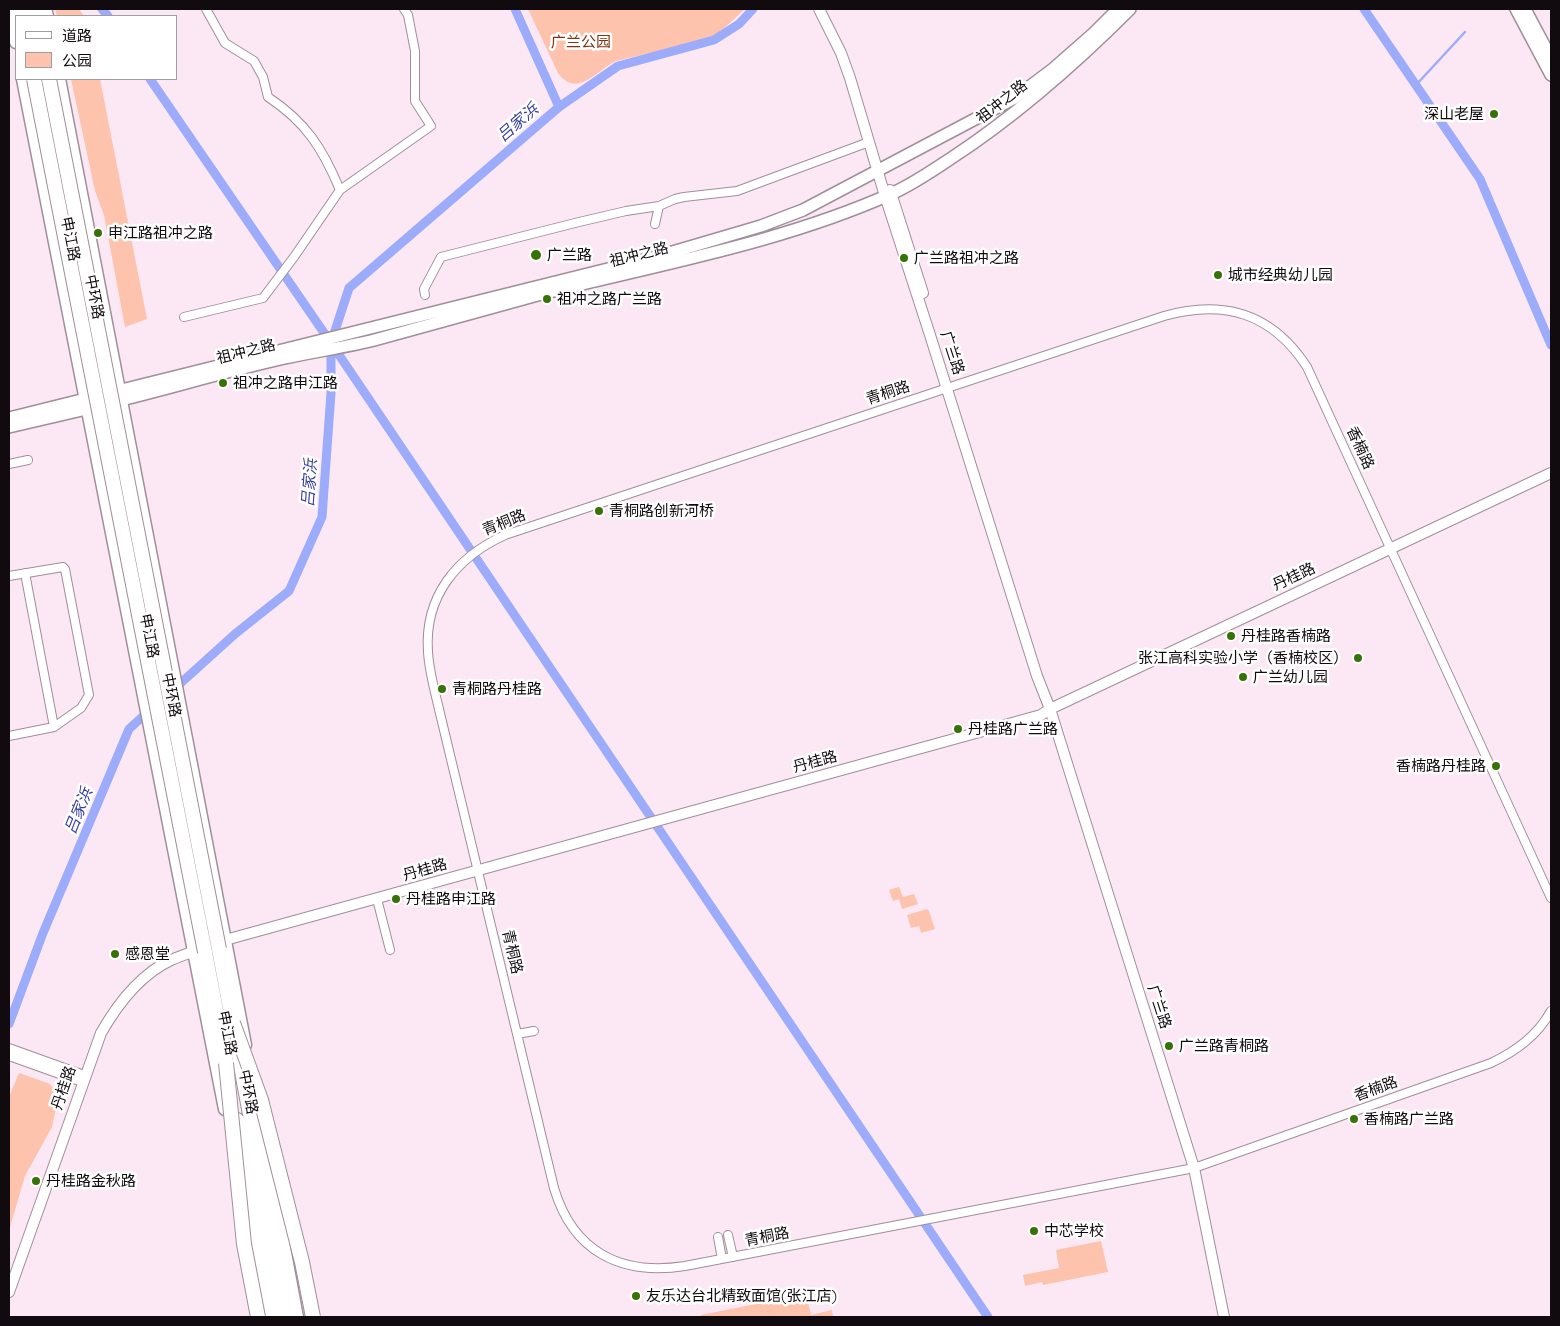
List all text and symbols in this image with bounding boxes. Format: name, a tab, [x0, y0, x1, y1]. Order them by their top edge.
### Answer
legend	[15, 15, 178, 80]
text: 道路	[62, 26, 92, 45]
park label: 广兰公园	[551, 33, 611, 51]
text: 公园	[62, 51, 92, 70]
street label: 祖冲之路	[973, 76, 1031, 128]
water label: 吕家浜	[494, 100, 542, 146]
place label: 深山老屋	[1424, 105, 1484, 123]
marker: 深山老屋	[1488, 108, 1500, 120]
street label: 申江路	[57, 215, 83, 263]
place label: 申江路祖冲之路	[108, 224, 213, 242]
marker: 申江路祖冲之路	[92, 227, 104, 239]
street label: 祖冲之路	[608, 239, 670, 271]
place label: 广兰路	[547, 246, 592, 264]
marker: 广兰路	[529, 248, 543, 262]
place label: 广兰路祖冲之路	[914, 249, 1019, 267]
marker: 广兰路祖冲之路	[898, 252, 910, 264]
place label: 城市经典幼儿园	[1228, 266, 1333, 284]
marker: 城市经典幼儿园	[1212, 269, 1224, 281]
street label: 中环路	[81, 273, 107, 321]
place label: 祖冲之路广兰路	[557, 290, 662, 308]
marker: 祖冲之路广兰路	[541, 293, 553, 305]
street label: 广兰路	[936, 329, 968, 377]
street label: 祖冲之路	[215, 336, 277, 368]
place label: 祖冲之路申江路	[233, 374, 338, 392]
marker: 祖冲之路申江路	[217, 377, 229, 389]
street label: 青桐路	[864, 377, 912, 409]
street label: 香楠路	[1342, 424, 1378, 472]
water label: 吕家浜	[299, 458, 321, 508]
place label: 青桐路创新河桥	[609, 502, 714, 520]
marker: 青桐路创新河桥	[593, 505, 605, 517]
street label: 青桐路	[480, 506, 528, 540]
street label: 丹桂路	[1270, 559, 1318, 595]
street label: 申江路	[136, 612, 162, 660]
place label: 丹桂路香楠路	[1241, 627, 1331, 645]
marker: 丹桂路香楠路	[1225, 630, 1237, 642]
place label: 张江高科实验小学（香楠校区）	[1138, 649, 1348, 667]
marker: 张江高科实验小学（香楠校区）	[1352, 652, 1364, 664]
place label: 广兰幼儿园	[1253, 668, 1328, 686]
street label: 中环路	[158, 671, 184, 719]
marker: 广兰幼儿园	[1237, 671, 1249, 683]
place label: 青桐路丹桂路	[452, 680, 542, 698]
marker: 青桐路丹桂路	[436, 683, 448, 695]
place label: 丹桂路广兰路	[968, 720, 1058, 738]
marker: 丹桂路广兰路	[952, 723, 964, 735]
street label: 丹桂路	[791, 747, 839, 777]
place label: 香楠路丹桂路	[1396, 757, 1486, 775]
marker: 香楠路丹桂路	[1490, 760, 1502, 772]
water label: 吕家浜	[61, 785, 97, 837]
street label: 丹桂路	[401, 855, 449, 885]
place label: 丹桂路申江路	[406, 890, 496, 908]
marker: 丹桂路申江路	[390, 893, 402, 905]
street label: 青桐路	[498, 928, 526, 976]
place label: 感恩堂	[125, 945, 170, 963]
marker: 感恩堂	[109, 948, 121, 960]
street label: 广兰路	[1143, 983, 1175, 1031]
street label: 申江路	[214, 1009, 240, 1057]
place label: 广兰路青桐路	[1179, 1037, 1269, 1055]
marker: 广兰路青桐路	[1163, 1040, 1175, 1052]
street label: 丹桂路	[48, 1064, 80, 1112]
street label: 中环路	[235, 1068, 261, 1116]
street label: 香楠路	[1352, 1073, 1400, 1105]
place label: 香楠路广兰路	[1364, 1110, 1454, 1128]
marker: 香楠路广兰路	[1348, 1113, 1360, 1125]
place label: 丹桂路金秋路	[46, 1172, 136, 1190]
marker: 丹桂路金秋路	[30, 1175, 42, 1187]
place label: 中芯学校	[1044, 1222, 1104, 1240]
street label: 青桐路	[743, 1224, 791, 1250]
marker: 中芯学校	[1028, 1225, 1040, 1237]
place label: 友乐达台北精致面馆(张江店)	[646, 1287, 837, 1305]
marker: 友乐达台北精致面馆(张江店)	[630, 1290, 642, 1302]

